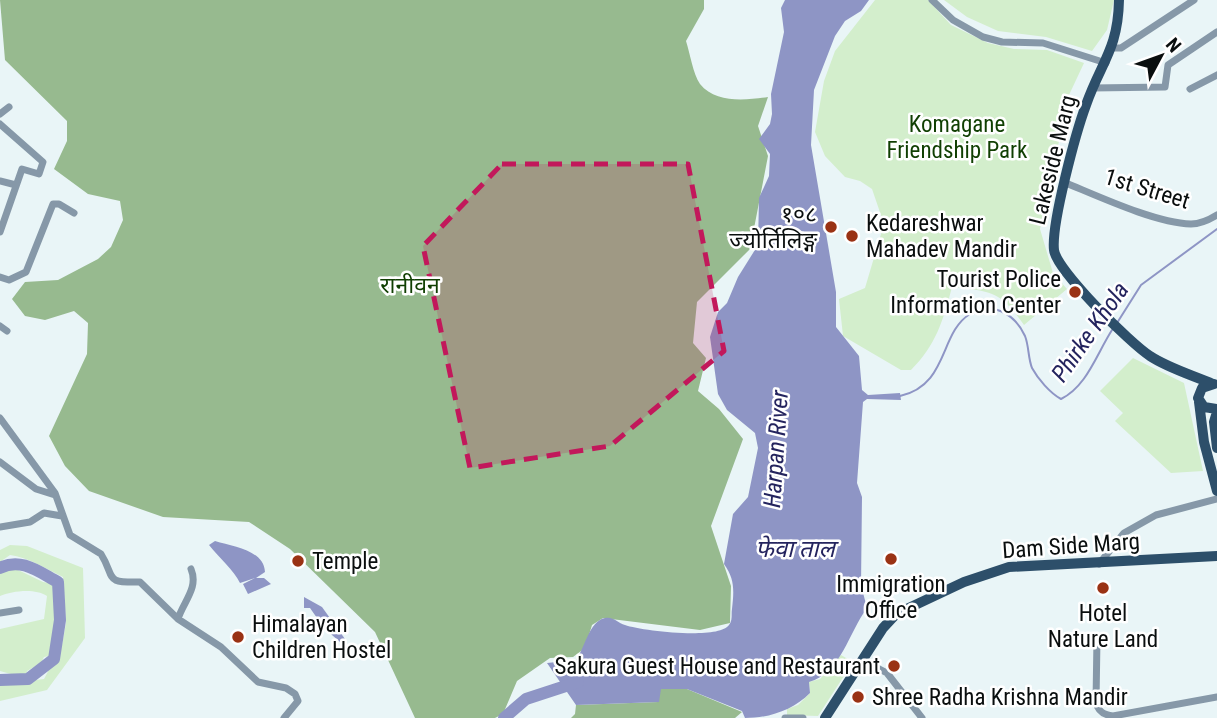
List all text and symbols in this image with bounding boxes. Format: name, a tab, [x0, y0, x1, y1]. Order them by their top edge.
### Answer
north arrow	[1126, 21, 1196, 91]
text: N	[1161, 33, 1186, 57]
street label: Lakeside Marg	[1024, 92, 1082, 228]
park label: Komagane Friendship Park	[887, 111, 1028, 164]
street label: 1st Street	[1101, 163, 1193, 215]
place label: १०८ ज्योर्तिलिङ्ग	[729, 201, 818, 254]
place label: Kedareshwar Mahadev Mandir	[866, 210, 1017, 263]
marker: १०८ ज्योर्तिलिङ्ग	[823, 219, 839, 235]
marker: Kedareshwar Mahadev Mandir	[844, 228, 860, 244]
place label: Tourist Police Information Center	[890, 266, 1061, 319]
park label: रानीवन	[380, 272, 441, 299]
water label: Phirke Khola	[1045, 277, 1135, 387]
marker: Tourist Police Information Center	[1067, 284, 1083, 300]
water label: Harpan River	[758, 388, 794, 509]
street label: Dam Side Marg	[1001, 528, 1141, 564]
water label: फेवा ताल	[755, 535, 840, 563]
place label: Temple	[312, 548, 378, 575]
marker: Immigration Office	[883, 551, 899, 567]
marker: Temple	[290, 553, 306, 569]
place label: Immigration Office	[836, 571, 946, 624]
marker: Hotel Nature Land	[1095, 580, 1111, 596]
place label: Hotel Nature Land	[1048, 600, 1158, 653]
place label: Himalayan Children Hostel	[252, 611, 391, 664]
marker: Himalayan Children Hostel	[230, 629, 246, 645]
place label: Sakura Guest House and Restaurant	[554, 653, 880, 680]
marker: Sakura Guest House and Restaurant	[886, 658, 902, 674]
place label: Shree Radha Krishna Mandir	[872, 684, 1128, 711]
marker: Shree Radha Krishna Mandir	[850, 689, 866, 705]

